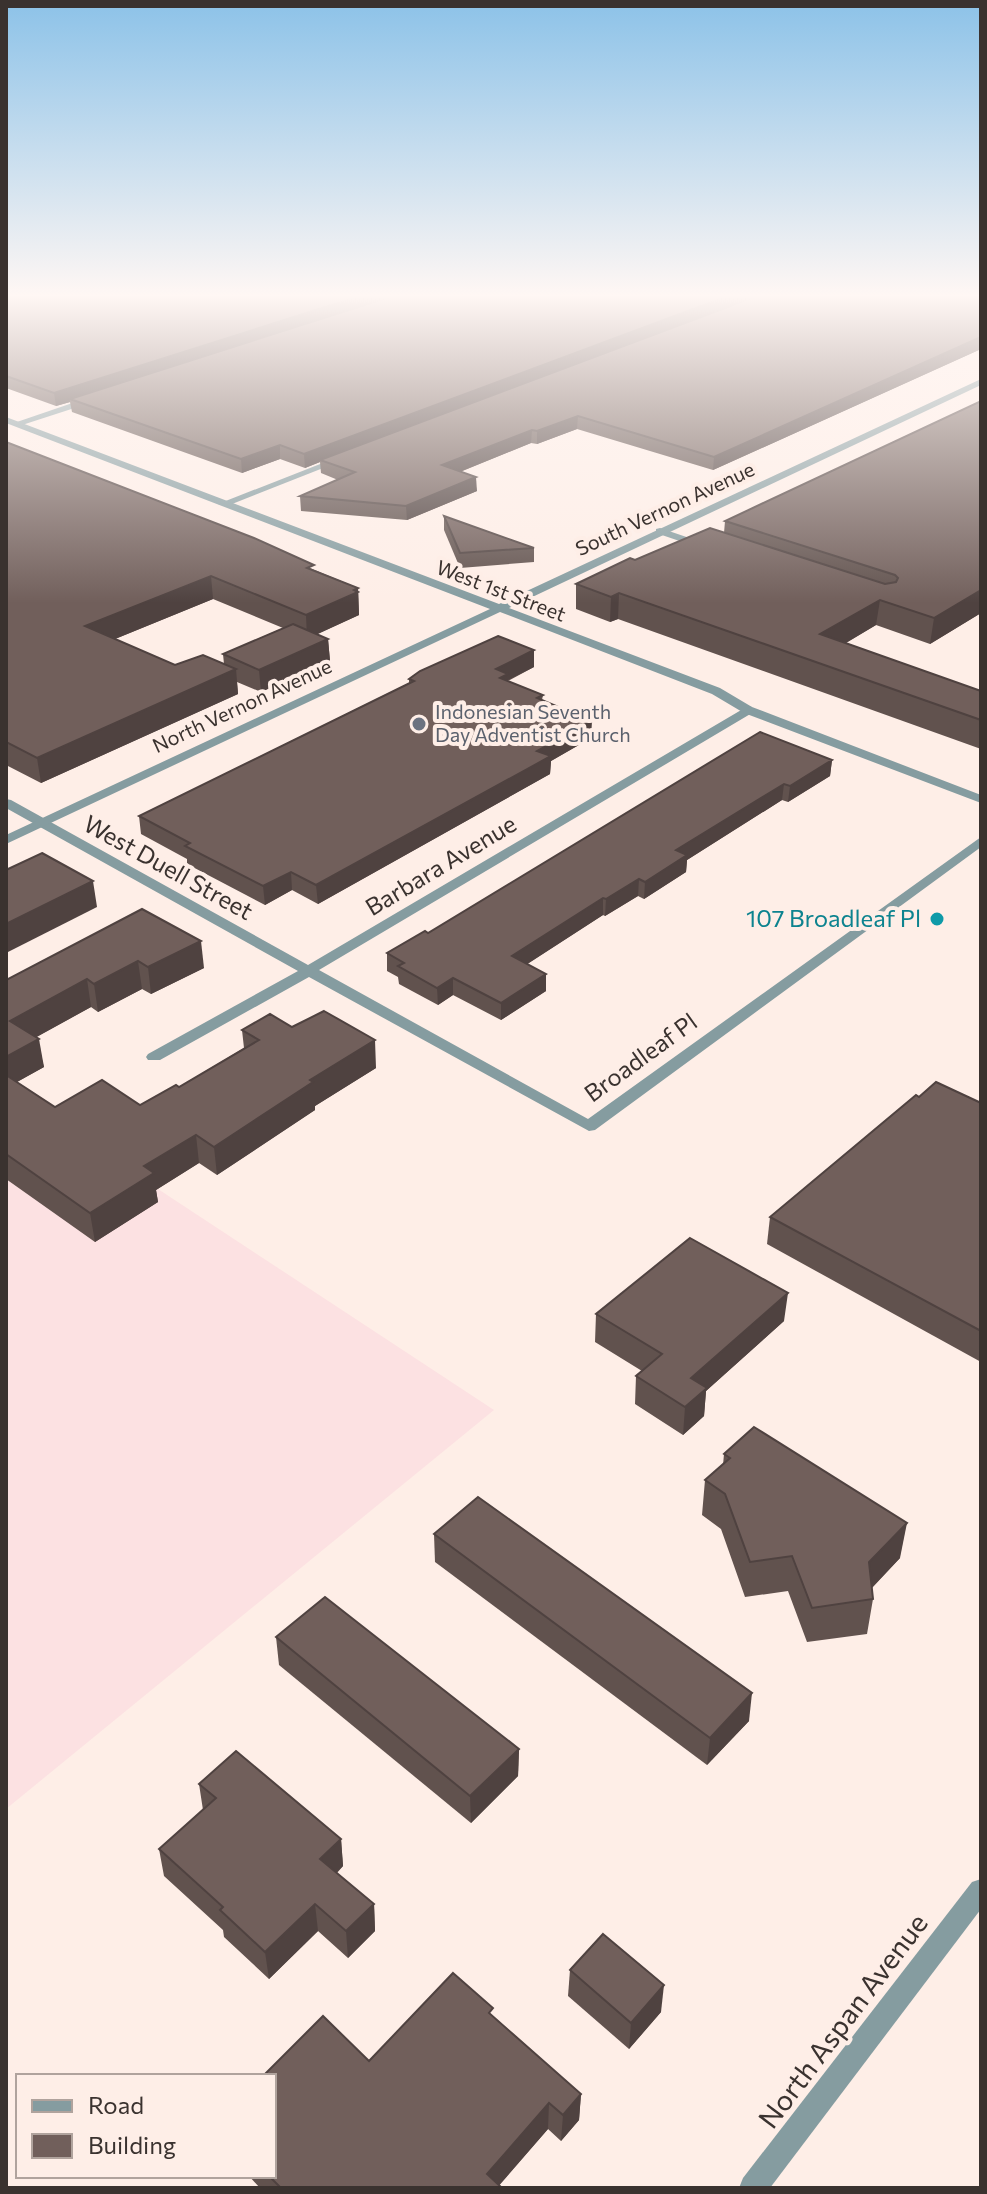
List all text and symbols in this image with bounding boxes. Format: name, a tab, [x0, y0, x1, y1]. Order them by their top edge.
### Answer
street label: South Vernon Avenue	[571, 456, 758, 560]
street label: West 1st Street	[433, 554, 570, 626]
street label: North Vernon Avenue	[148, 653, 335, 757]
place label: Indonesian Seventh Day Adventist Church	[435, 699, 631, 746]
marker: Indonesian Seventh Day Adventist Church	[410, 715, 428, 733]
street label: West Duell Street	[79, 808, 259, 925]
street label: Barbara Avenue	[360, 808, 521, 921]
place label: 107 Broadleaf Pl	[746, 903, 921, 932]
marker: 107 Broadleaf Pl	[928, 910, 946, 928]
street label: Broadleaf Pl	[578, 1006, 702, 1107]
street label: North Aspan Avenue	[750, 1906, 934, 2134]
legend	[16, 2074, 276, 2178]
text: Road	[88, 2090, 144, 2119]
text: Building	[88, 2130, 176, 2159]

